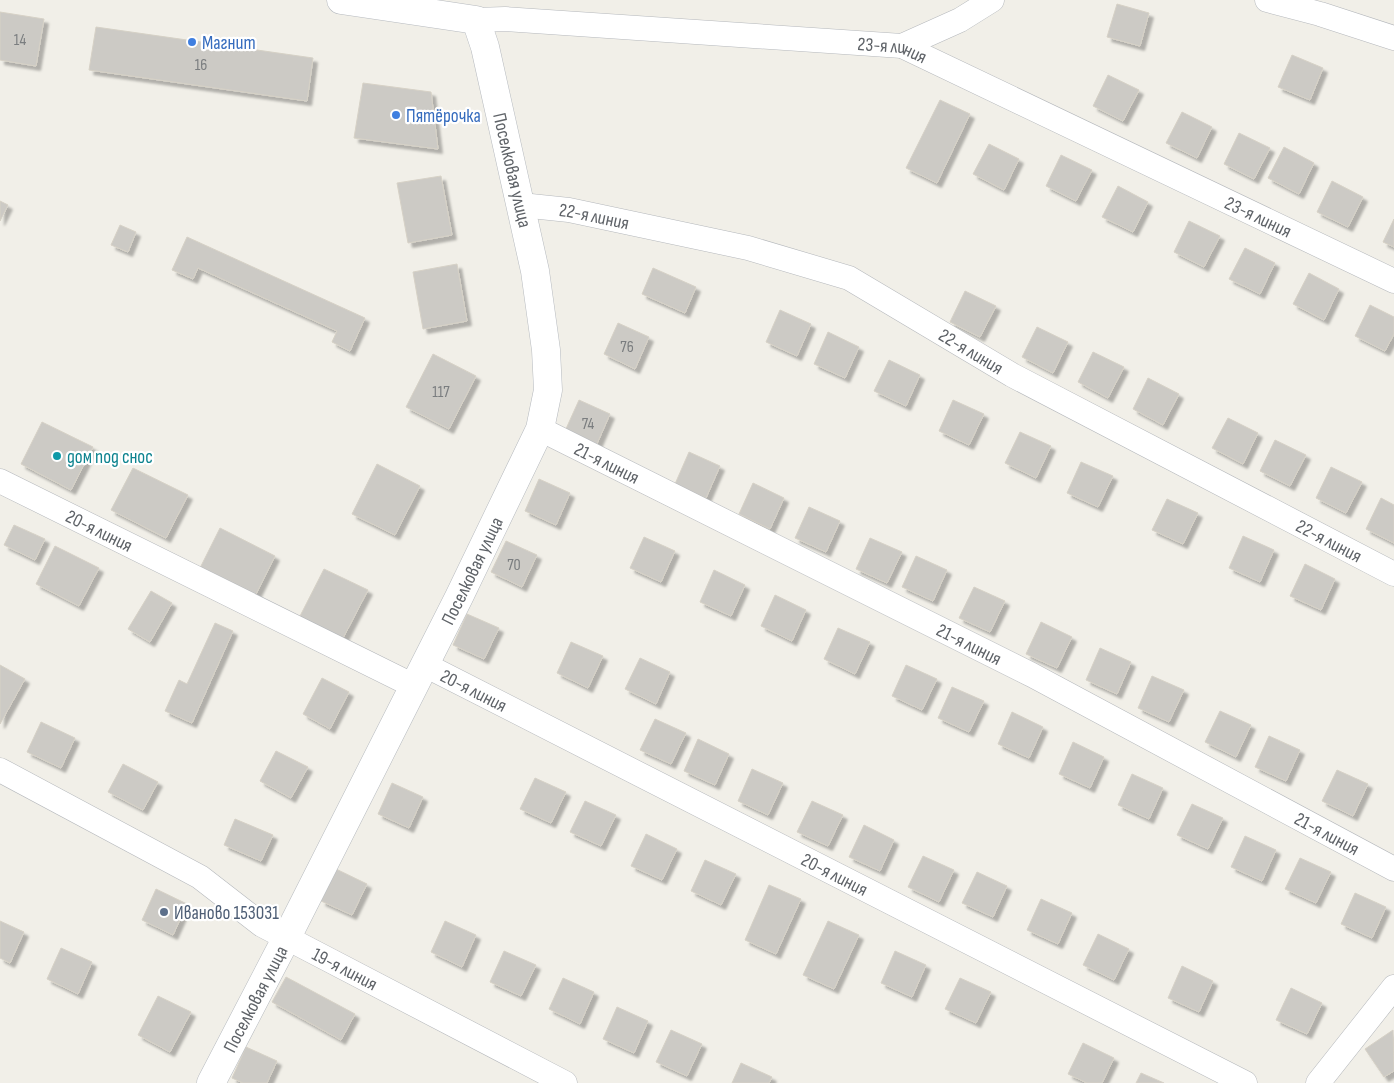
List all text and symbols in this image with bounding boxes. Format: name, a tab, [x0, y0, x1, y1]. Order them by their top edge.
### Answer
house number: 14	[14, 31, 26, 50]
place label: Магнит	[202, 32, 256, 55]
street label: 23-я линия	[857, 33, 930, 69]
marker: Магнит	[186, 36, 198, 48]
house number: 16	[195, 56, 207, 75]
place label: Пятёрочка	[406, 105, 481, 128]
marker: Пятёрочка	[390, 109, 402, 121]
street label: Поселковая улица	[487, 111, 536, 230]
street label: 23-я линия	[1221, 192, 1295, 243]
street label: 22-я линия	[558, 199, 631, 235]
street label: 22-я линия	[934, 324, 1007, 380]
house number: 76	[620, 338, 634, 357]
house number: 117	[432, 383, 450, 402]
house number: 74	[582, 415, 594, 434]
street label: 21-я линия	[570, 438, 643, 490]
place label: дом под снос	[67, 446, 153, 469]
marker: дом под снос	[51, 450, 63, 462]
street label: 20-я линия	[62, 505, 136, 558]
street label: Поселковая улица	[437, 513, 509, 629]
street label: 22-я линия	[1292, 515, 1365, 568]
house number: 70	[507, 556, 521, 575]
street label: 21-я линия	[932, 619, 1005, 671]
street label: 20-я линия	[436, 665, 510, 718]
street label: 21-я линия	[1290, 808, 1363, 861]
street label: 20-я линия	[797, 849, 871, 902]
place label: Иваново 153031	[174, 902, 279, 925]
marker: Иваново 153031	[158, 906, 170, 918]
street label: Поселковая улица	[219, 942, 293, 1057]
street label: 19-я линия	[308, 943, 381, 996]

